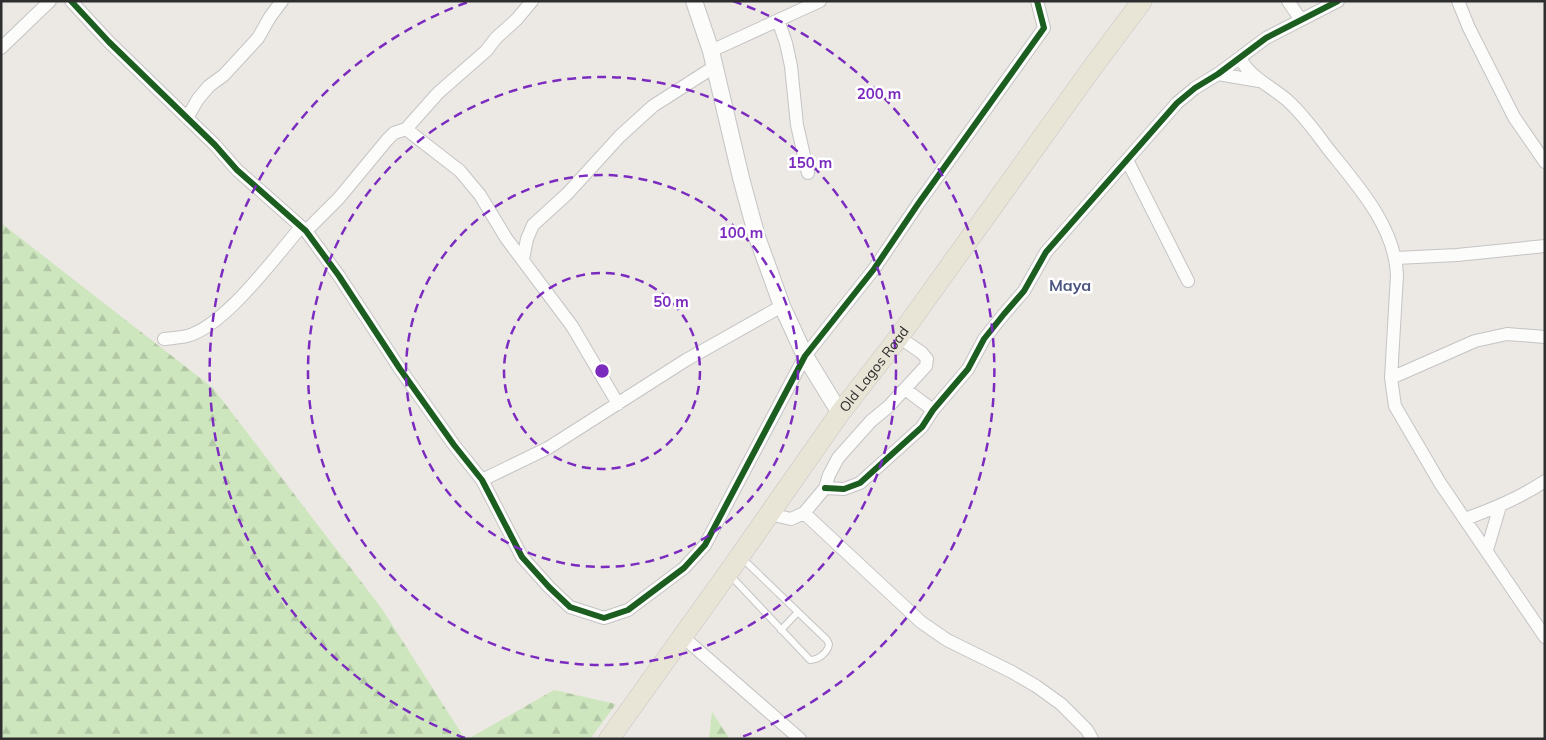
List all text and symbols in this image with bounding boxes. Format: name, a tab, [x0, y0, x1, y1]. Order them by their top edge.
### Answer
text: 200 m	[857, 84, 901, 103]
text: 150 m	[788, 153, 832, 172]
text: 100 m	[719, 223, 763, 242]
district label: Maya	[1049, 275, 1091, 295]
text: 50 m	[653, 292, 689, 311]
street label: Old Lagos Road	[835, 323, 913, 416]
centre of rings	[593, 362, 611, 380]

